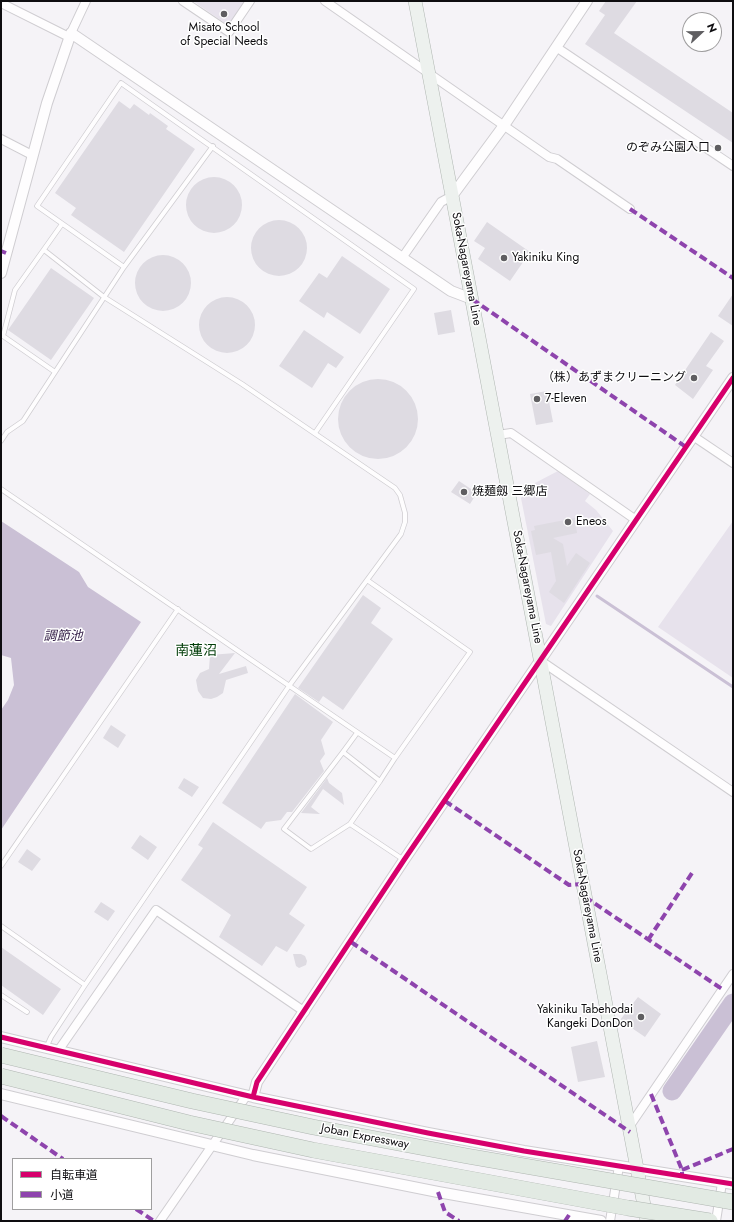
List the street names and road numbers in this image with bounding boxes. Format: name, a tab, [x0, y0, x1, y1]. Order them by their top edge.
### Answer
street label: Soka-Nagareyama Line	[448, 211, 484, 327]
street label: Soka-Nagareyama Line	[509, 529, 545, 645]
street label: Soka-Nagareyama Line	[569, 848, 605, 964]
street label: Joban Expressway	[320, 1121, 410, 1153]

